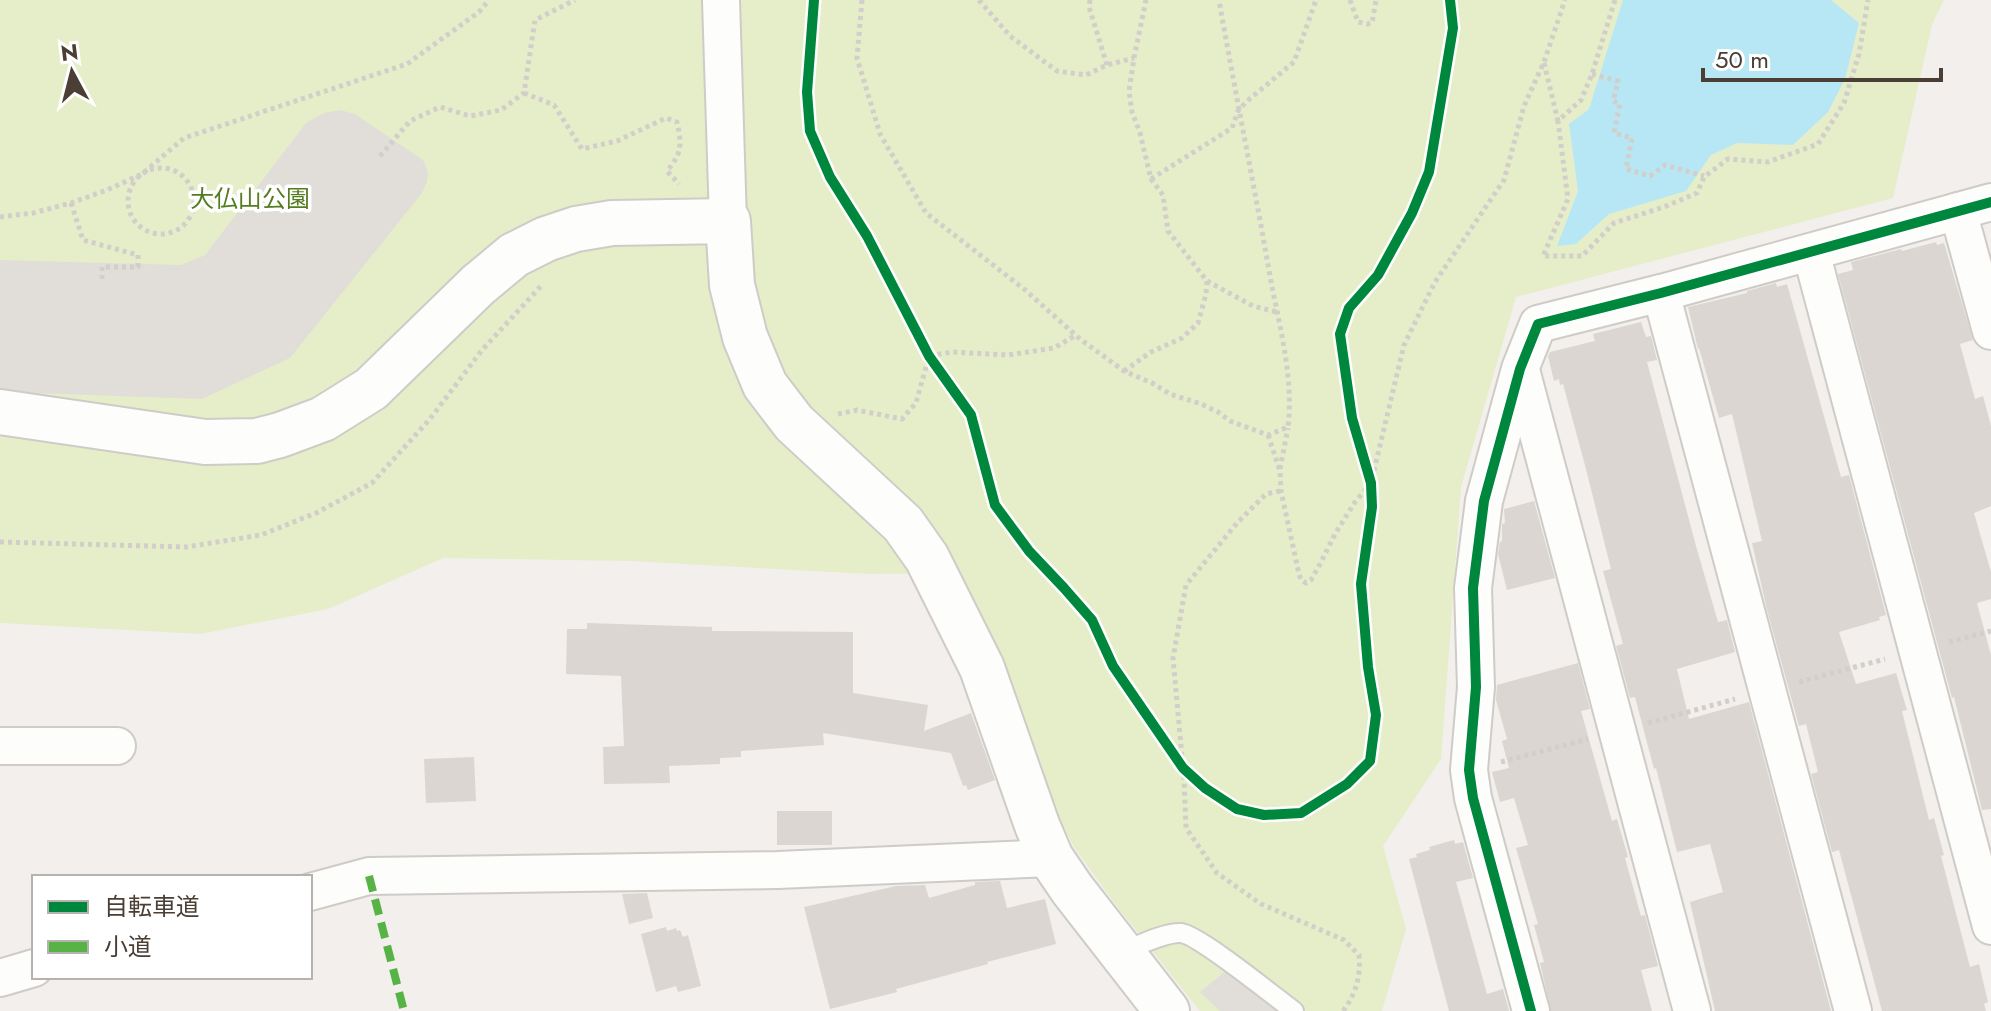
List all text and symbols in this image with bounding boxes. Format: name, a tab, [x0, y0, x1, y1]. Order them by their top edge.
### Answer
north arrow	[32, 32, 112, 112]
scale bar	[1703, 32, 1941, 82]
text: N	[59, 35, 80, 69]
text: 50 m	[1715, 42, 1769, 77]
park label: 大仏山公園	[190, 181, 310, 216]
legend	[32, 875, 312, 979]
text: 自転車道	[104, 889, 200, 924]
text: 小道	[104, 929, 152, 964]

